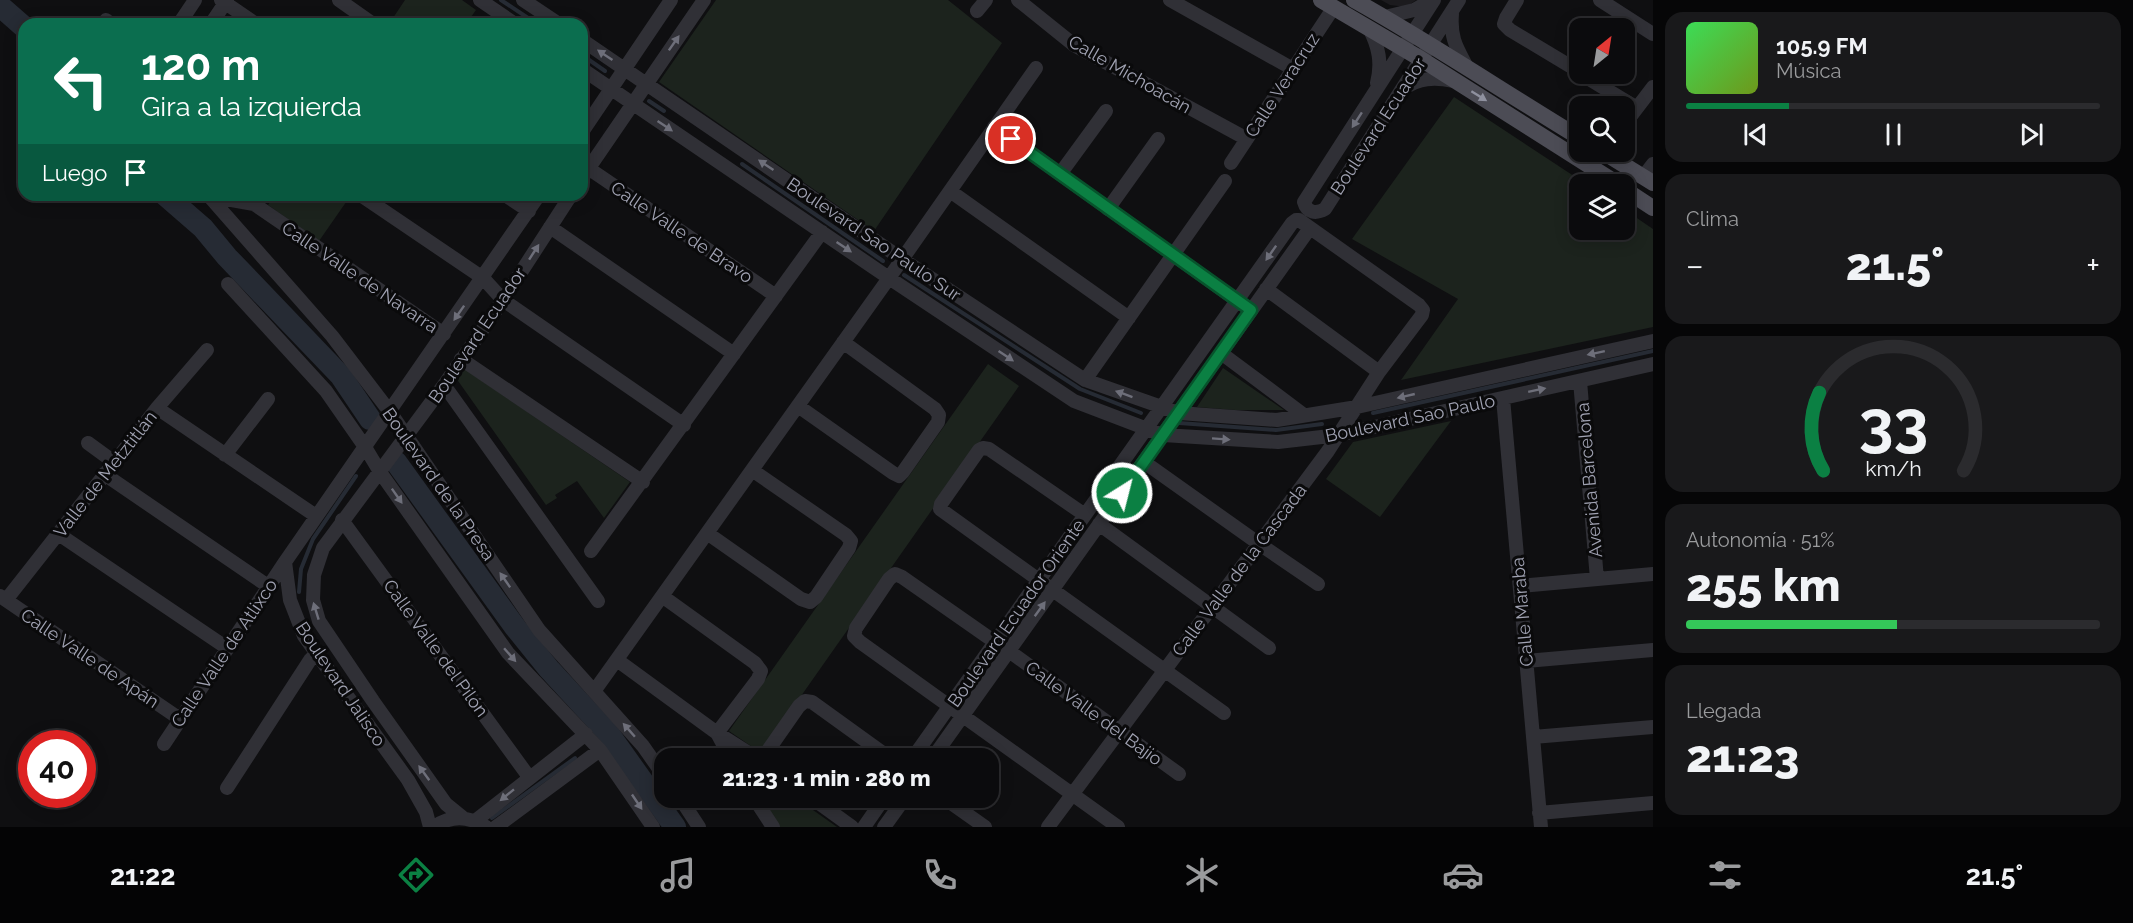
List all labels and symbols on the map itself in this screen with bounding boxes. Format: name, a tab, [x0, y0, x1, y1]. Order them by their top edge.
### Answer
north arrow	[1569, 18, 1635, 84]
street label: Calle Veracruz	[1241, 29, 1324, 141]
street label: Calle Michoacán	[1065, 30, 1195, 118]
one-way arrow	[668, 35, 680, 51]
one-way arrow	[597, 49, 613, 61]
street label: Boulevard Ecuador	[1326, 53, 1430, 198]
one-way arrow	[1470, 91, 1487, 102]
one-way arrow	[1351, 112, 1362, 128]
pin	[985, 113, 1036, 164]
one-way arrow	[657, 120, 673, 131]
one-way arrow	[758, 159, 774, 171]
street label: Boulevard Sao Paulo Sur	[783, 173, 966, 306]
street label: Calle Valle de Bravo	[607, 177, 757, 287]
street label: Calle Valle de Navarra	[278, 217, 442, 337]
one-way arrow	[835, 241, 851, 253]
one-way arrow	[528, 244, 539, 260]
one-way arrow	[1265, 245, 1277, 261]
street label: Boulevard Ecuador	[424, 263, 531, 407]
one-way arrow	[453, 304, 465, 320]
one-way arrow	[1586, 349, 1605, 358]
one-way arrow	[997, 350, 1013, 362]
one-way arrow	[1528, 385, 1547, 394]
one-way arrow	[1114, 389, 1132, 399]
street label: Boulevard Sao Paulo	[1323, 390, 1497, 446]
one-way arrow	[1396, 392, 1415, 401]
street label: Avenida Barcelona	[1572, 402, 1606, 558]
street label: Boulevard de la Presa	[378, 404, 500, 564]
street label: Valle de Metztitlán	[49, 407, 161, 541]
one-way arrow	[1212, 434, 1231, 443]
position arrow	[1090, 461, 1154, 525]
street label: Calle Valle de la Cascada	[1168, 480, 1310, 660]
one-way arrow	[391, 488, 402, 504]
street label: Boulevard Ecuador Oriente	[943, 515, 1089, 711]
street label: Calle Maraba	[1507, 556, 1537, 668]
one-way arrow	[500, 572, 511, 588]
street label: Calle Valle de Atlixco	[167, 575, 282, 731]
street label: Calle Valle del Pilón	[379, 575, 493, 721]
one-way arrow	[1034, 601, 1046, 617]
one-way arrow	[311, 602, 320, 620]
street label: Calle Valle de Apán	[17, 604, 163, 712]
street label: Boulevard Jalisco	[292, 618, 391, 750]
one-way arrow	[503, 647, 516, 662]
street label: Calle Valle del Bajio	[1022, 656, 1167, 770]
one-way arrow	[623, 723, 636, 738]
speed limit sign: 40	[18, 730, 96, 808]
one-way arrow	[419, 765, 431, 780]
one-way arrow	[499, 789, 514, 801]
one-way arrow	[631, 794, 642, 811]

